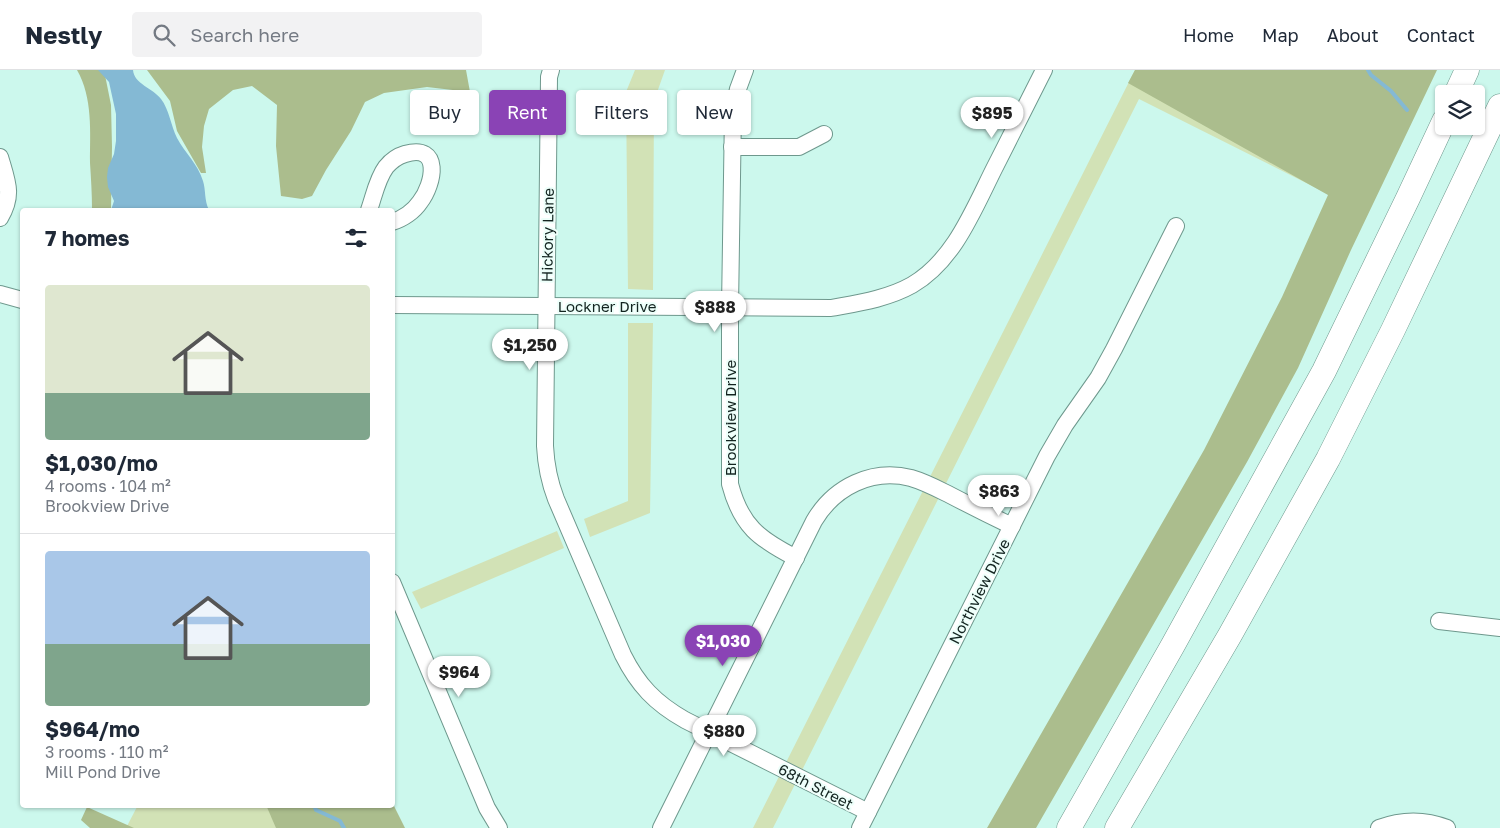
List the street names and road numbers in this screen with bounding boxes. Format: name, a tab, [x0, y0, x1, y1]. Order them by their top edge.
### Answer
street label: Hickory Lane	[537, 187, 557, 282]
street label: Lockner Drive	[558, 297, 657, 315]
street label: Brookview Drive	[721, 359, 739, 476]
street label: Northview Drive	[945, 535, 1013, 647]
street label: 68th Street	[776, 759, 856, 813]

